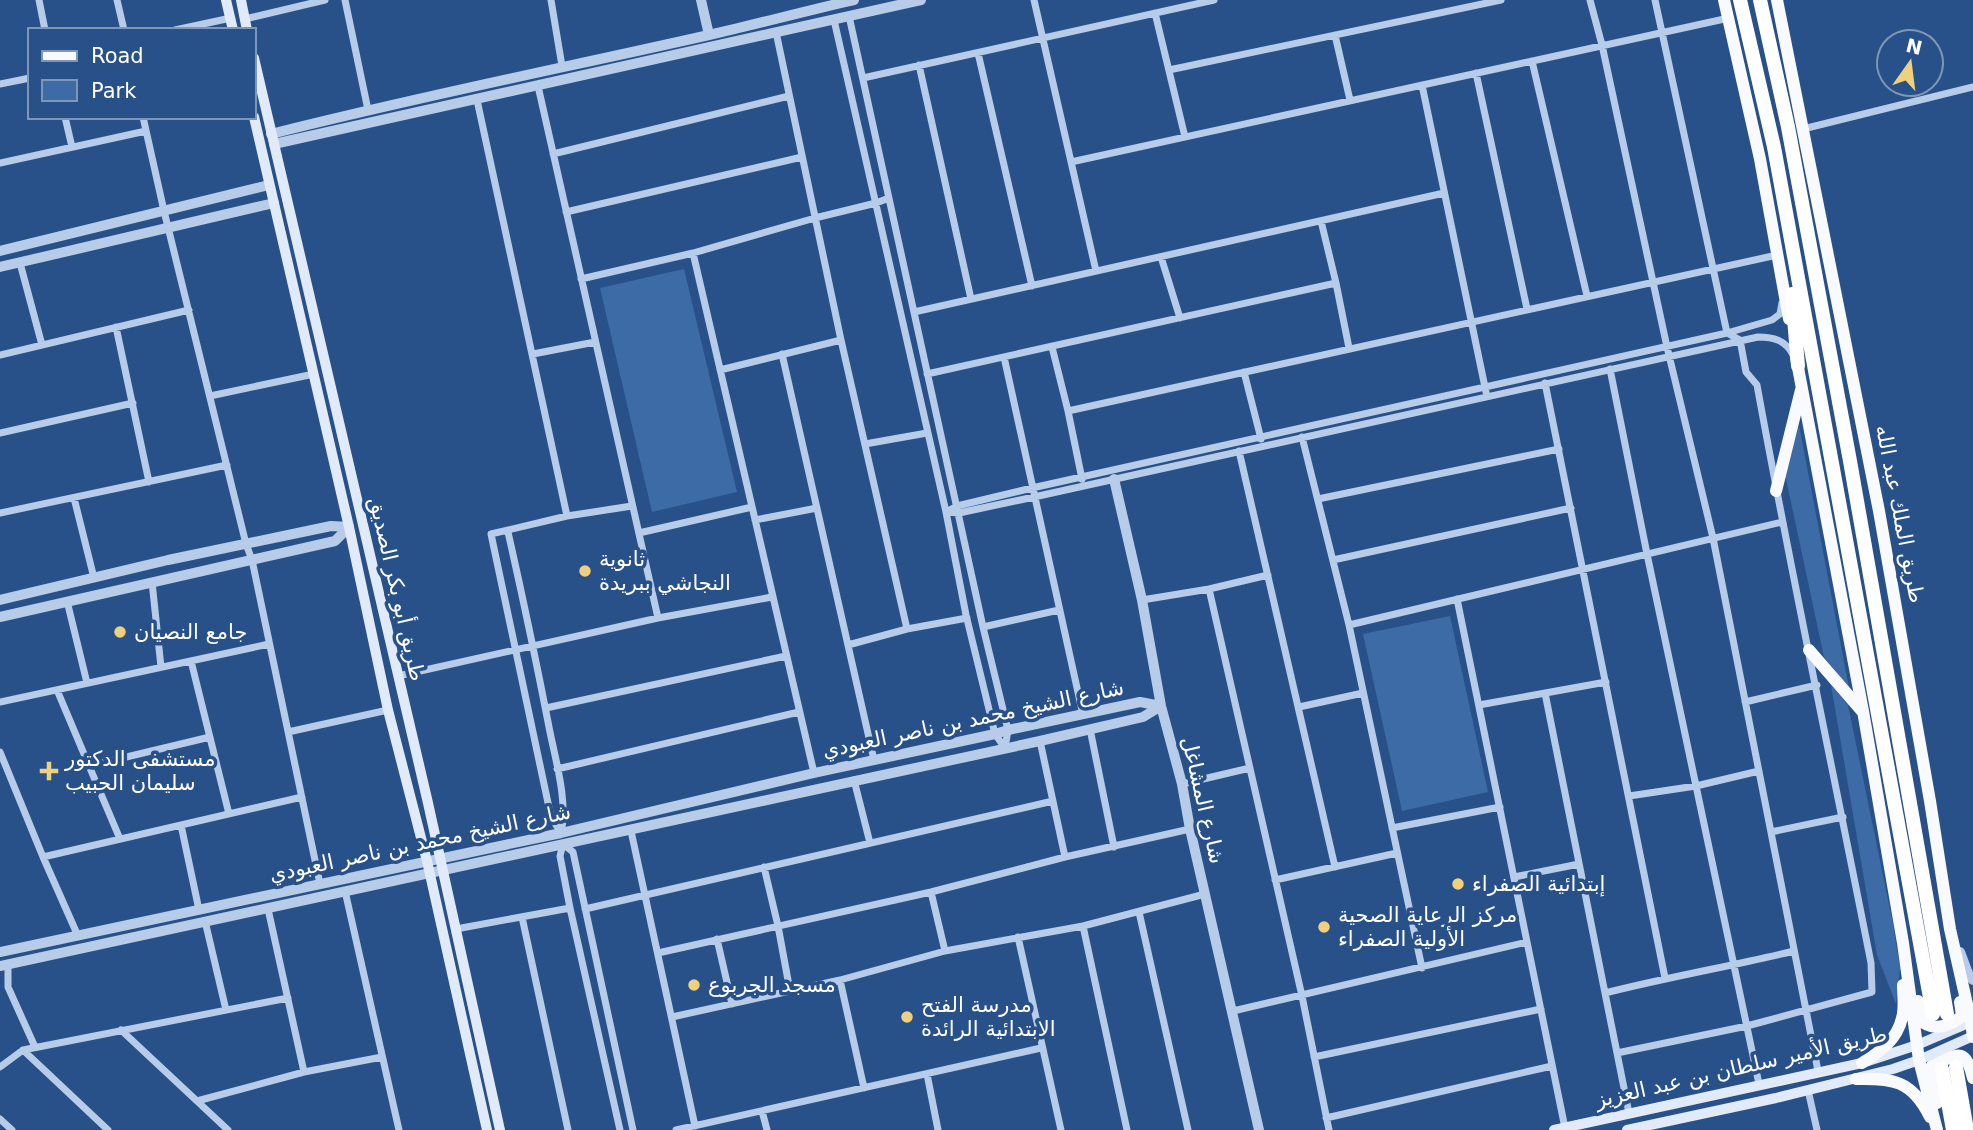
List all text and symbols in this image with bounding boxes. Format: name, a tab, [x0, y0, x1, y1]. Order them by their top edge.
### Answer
legend	[28, 28, 256, 119]
north arrow	[1875, 28, 1945, 98]
text: N	[1904, 34, 1924, 59]
text: Road	[91, 44, 144, 68]
text: Park	[91, 79, 137, 103]
street label: طريق الملك عبد الله	[1871, 423, 1929, 605]
street label: طريق أبو بكر الصديق	[364, 494, 432, 683]
place label: ثانوية النجاشي ببريدة	[599, 547, 731, 595]
marker: ثانوية النجاشي ببريدة	[577, 563, 593, 579]
place label: جامع النصيان	[134, 620, 247, 644]
marker: جامع النصيان	[112, 624, 128, 640]
street label: شارع الشيخ محمد بن ناصر العبودي	[820, 675, 1126, 763]
street label: شارع المشاغل	[1177, 734, 1229, 866]
place label: مستشفى الدكتور سليمان الحبيب	[64, 747, 215, 795]
marker: مستشفى الدكتور سليمان الحبيب	[39, 761, 59, 781]
street label: شارع الشيخ محمد بن ناصر العبودي	[267, 799, 573, 887]
place label: إبتدائية الصفراء	[1472, 872, 1605, 897]
marker: إبتدائية الصفراء	[1450, 876, 1466, 892]
place label: مركز الرعاية الصحية الأولية الصفراء	[1338, 903, 1517, 951]
marker: مركز الرعاية الصحية الأولية الصفراء	[1316, 919, 1332, 935]
place label: مسجد الجربوع	[708, 973, 836, 997]
marker: مسجد الجربوع	[686, 977, 702, 993]
place label: مدرسة الفتح الابتدائية الرائدة	[921, 993, 1056, 1041]
marker: مدرسة الفتح الابتدائية الرائدة	[899, 1009, 915, 1025]
street label: طريق الأمير سلطان بن عبد العزيز	[1592, 1021, 1889, 1113]

